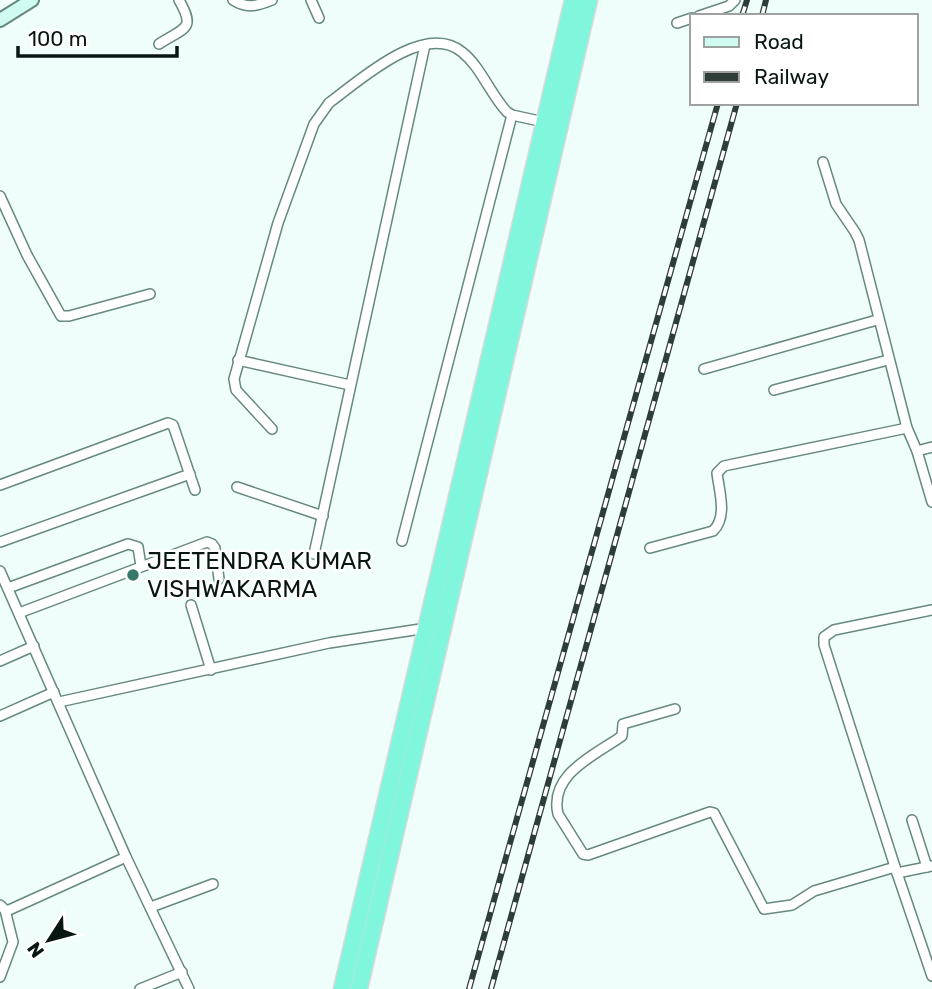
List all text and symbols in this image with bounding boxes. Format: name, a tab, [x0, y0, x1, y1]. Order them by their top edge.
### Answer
scale bar	[18, 14, 177, 58]
legend	[690, 14, 918, 105]
text: 100 m	[28, 26, 87, 51]
text: Road	[754, 29, 804, 54]
text: Railway	[754, 64, 829, 89]
place label: JEETENDRA KUMAR VISHWAKARMA	[147, 547, 372, 603]
marker: JEETENDRA KUMAR VISHWAKARMA	[125, 567, 141, 583]
north arrow	[14, 905, 84, 975]
text: N	[22, 937, 49, 962]

